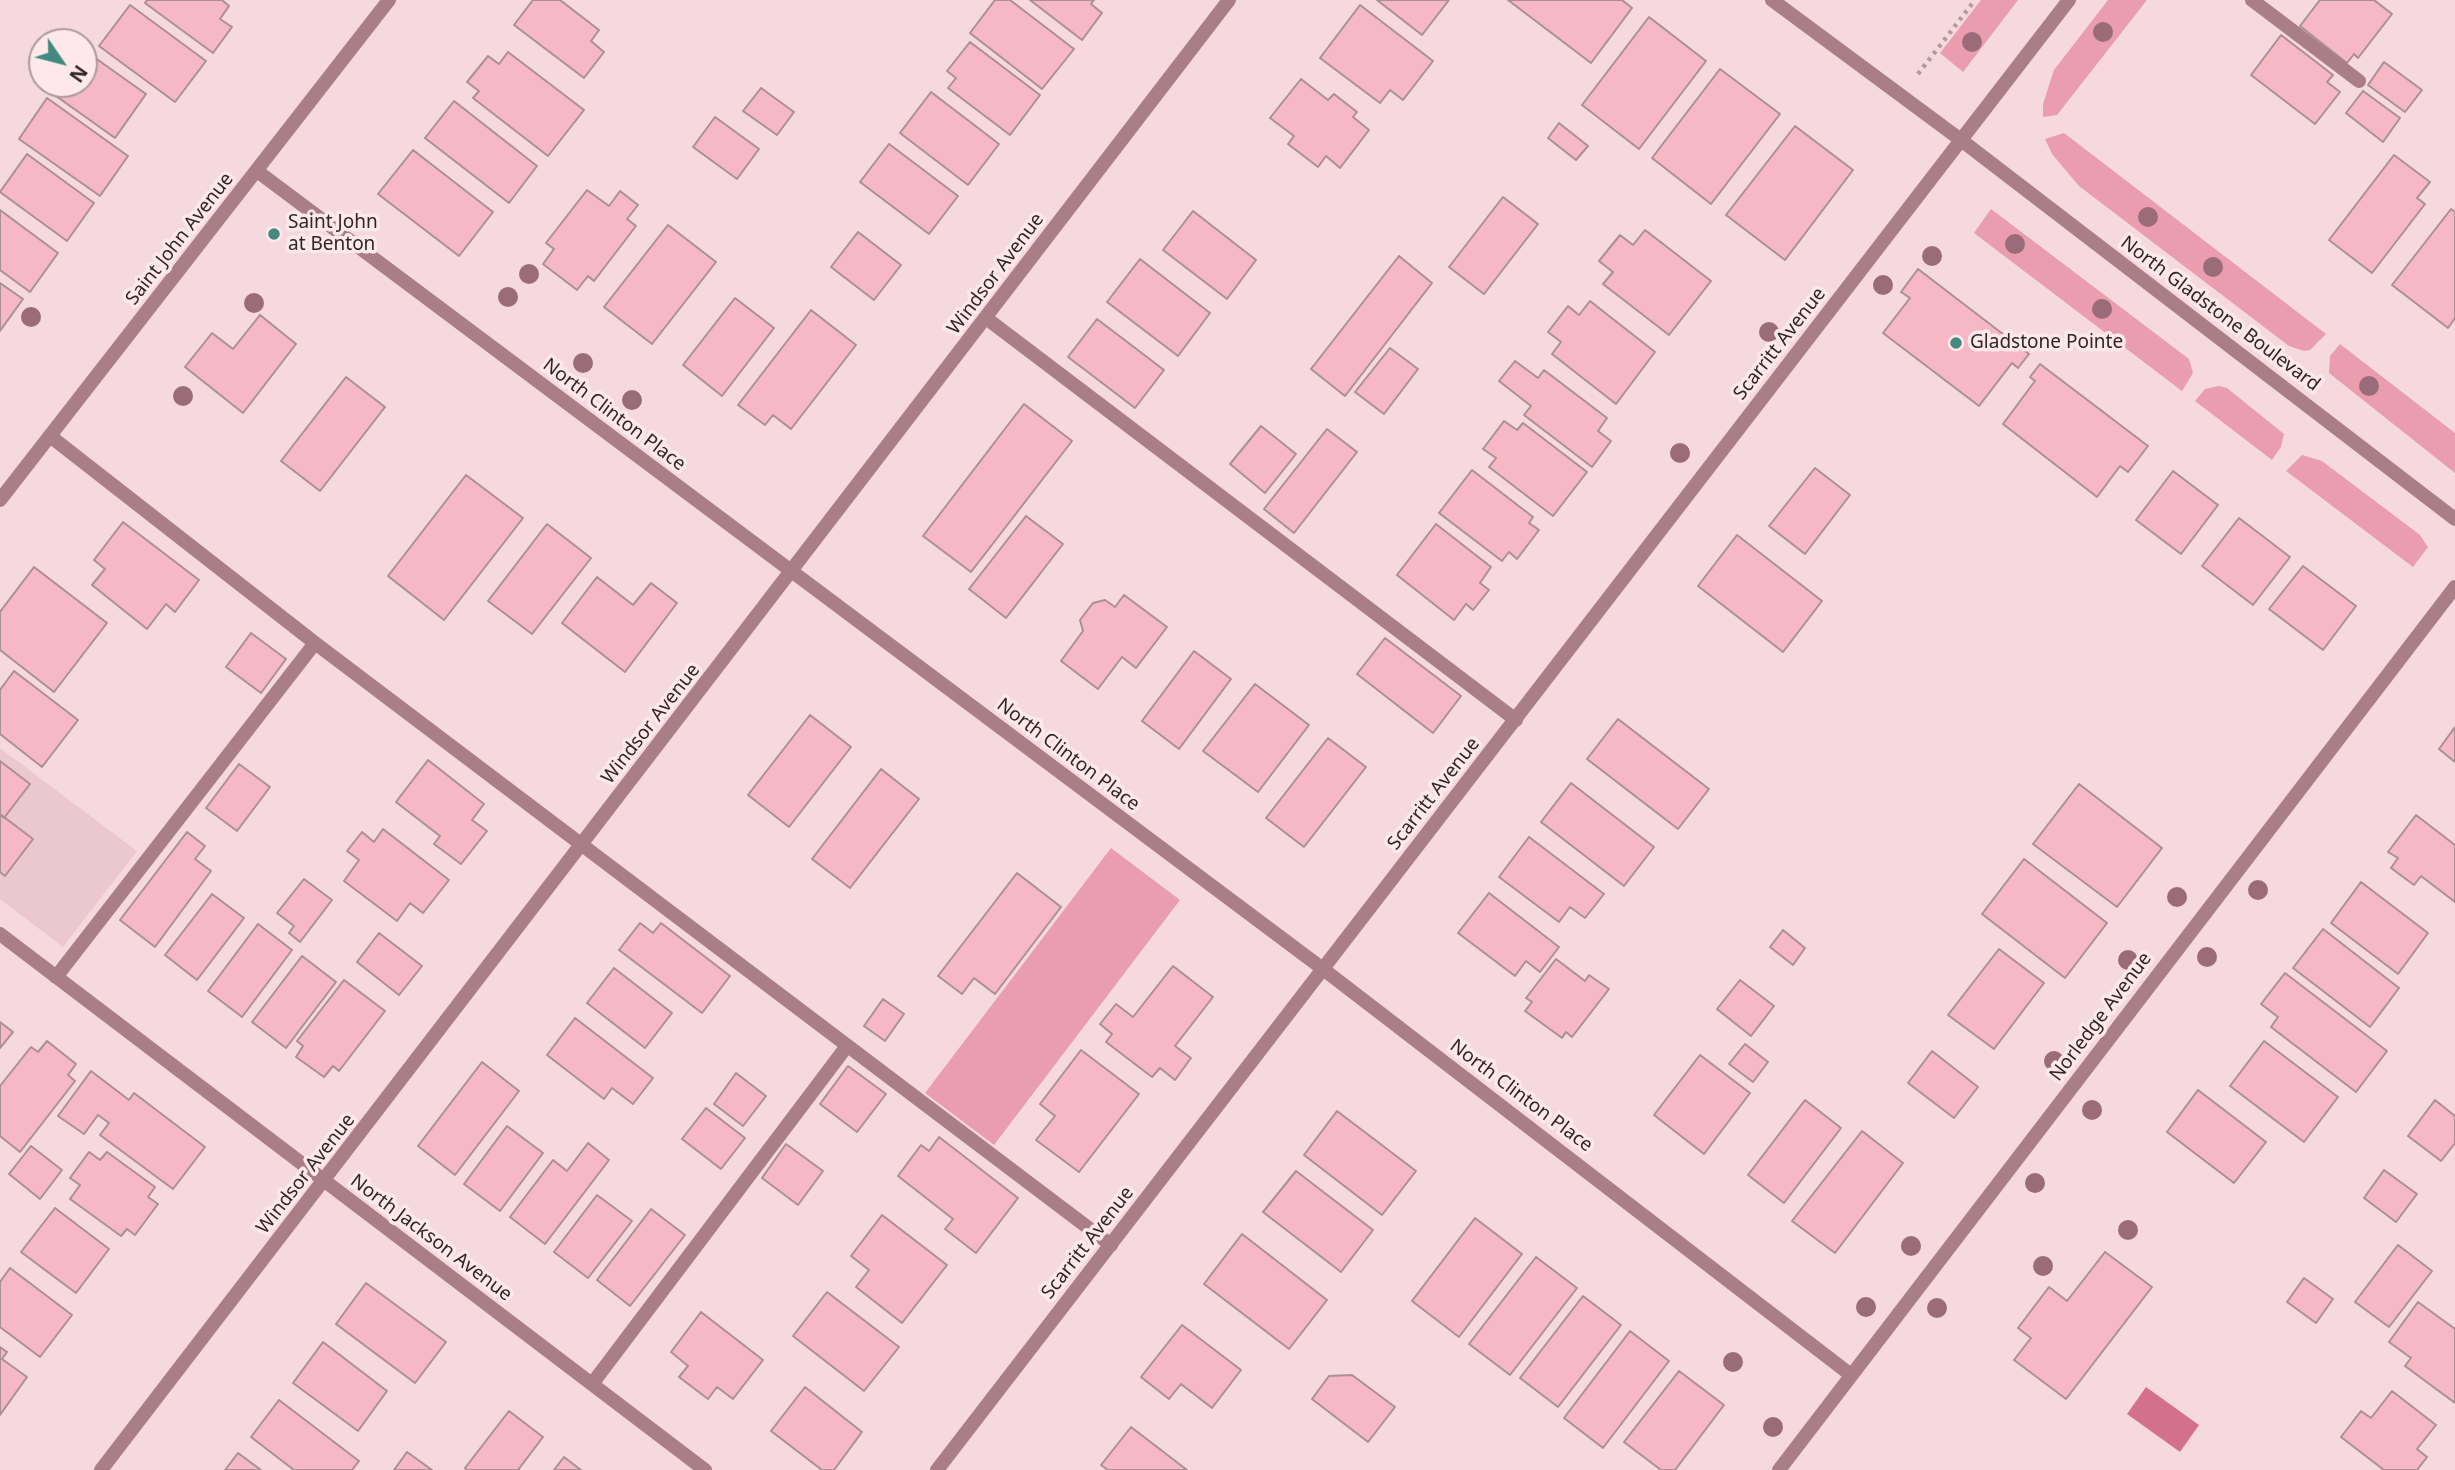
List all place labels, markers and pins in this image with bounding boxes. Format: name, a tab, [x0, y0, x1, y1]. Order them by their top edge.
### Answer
place label: Saint John at Benton	[288, 212, 378, 256]
marker: Saint John at Benton	[266, 226, 282, 242]
place label: Gladstone Pointe	[1970, 332, 2123, 354]
marker: Gladstone Pointe	[1948, 335, 1964, 351]

